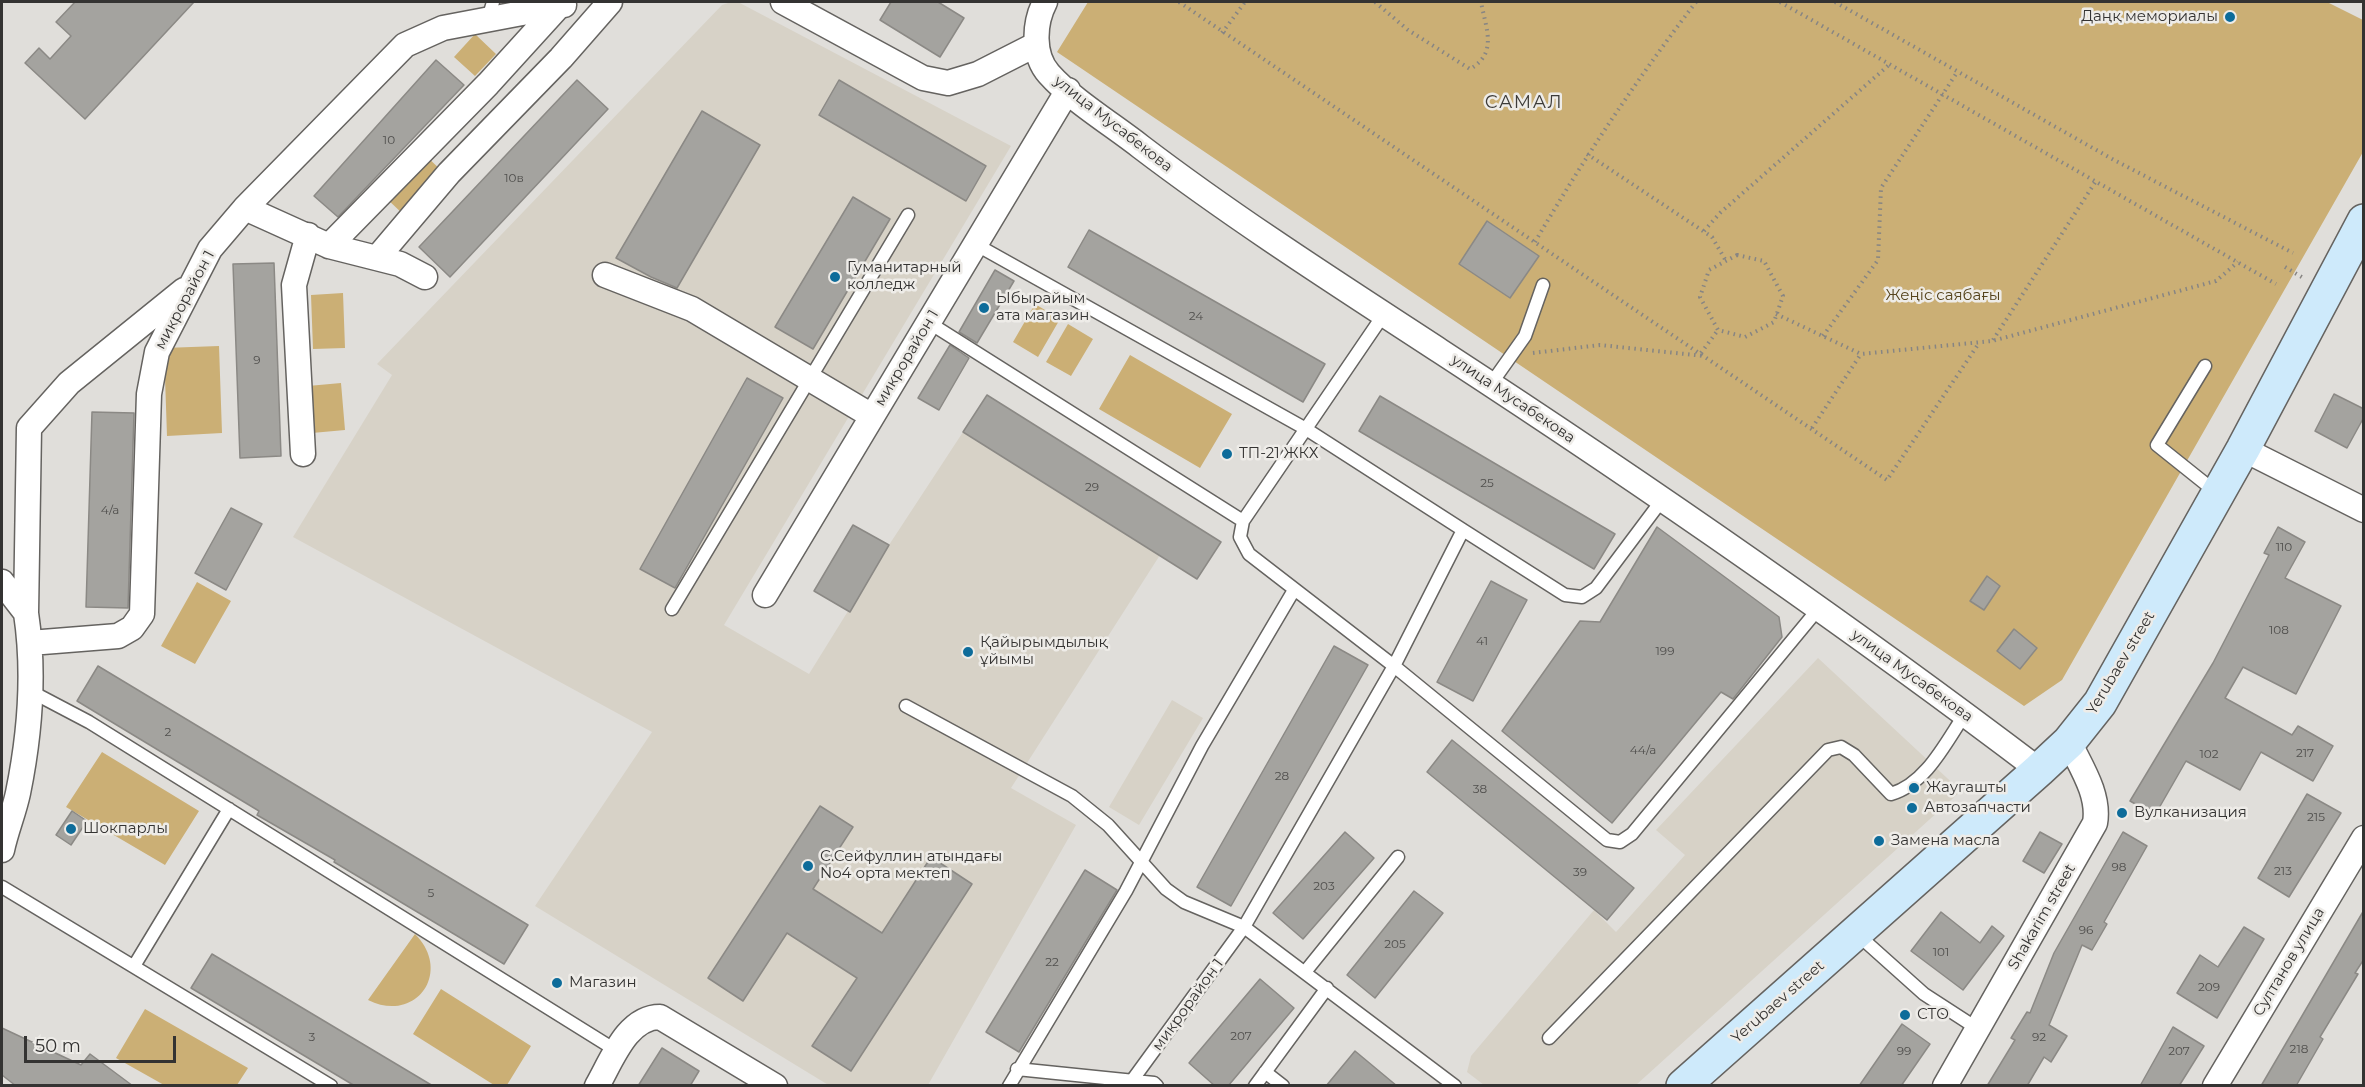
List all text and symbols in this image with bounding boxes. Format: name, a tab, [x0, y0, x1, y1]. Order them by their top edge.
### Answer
place label: Даңқ мемориалы	[2081, 8, 2218, 26]
marker: Даңқ мемориалы	[2223, 10, 2237, 24]
street label: улица Мусабекова	[1050, 72, 1176, 176]
district label: САМАЛ	[1485, 92, 1563, 114]
house number: 10	[383, 133, 395, 147]
house number: 10в	[504, 171, 524, 185]
street label: микрорайон 1	[151, 248, 219, 352]
place label: Гуманитарный колледж	[847, 259, 962, 294]
marker: Гуманитарный колледж	[828, 270, 842, 284]
park label: Жеңіс саябағы	[1885, 287, 2001, 305]
place label: Ыбырайым ата магазин	[996, 290, 1089, 325]
marker: Ыбырайым ата магазин	[977, 301, 991, 315]
street label: микрорайон 1	[871, 307, 943, 409]
house number: 24	[1189, 309, 1203, 323]
street label: улица Мусабекова	[1448, 351, 1578, 447]
house number: 9	[253, 353, 261, 367]
place label: ТП-21 ЖКХ	[1239, 445, 1318, 463]
marker: ТП-21 ЖКХ	[1220, 447, 1234, 461]
house number: 25	[1480, 476, 1494, 490]
house number: 29	[1085, 480, 1099, 494]
house number: 4/а	[101, 503, 119, 517]
house number: 110	[2276, 540, 2292, 554]
street label: Yerubaev street	[2083, 608, 2159, 718]
house number: 108	[2269, 623, 2289, 637]
street label: улица Мусабекова	[1848, 626, 1976, 726]
place label: Қайырымдылық ұйымы	[980, 634, 1107, 669]
house number: 41	[1476, 634, 1488, 648]
house number: 199	[1656, 644, 1674, 658]
marker: Қайырымдылық ұйымы	[961, 645, 975, 659]
house number: 2	[165, 725, 171, 739]
house number: 44/а	[1630, 743, 1656, 757]
house number: 217	[2296, 746, 2314, 760]
house number: 102	[2199, 747, 2219, 761]
house number: 28	[1275, 769, 1289, 783]
place label: Жаугашты	[1926, 779, 2007, 797]
marker: Жаугашты	[1907, 781, 1921, 795]
house number: 38	[1473, 782, 1487, 796]
place label: Автозапчасти	[1924, 799, 2031, 817]
marker: Автозапчасти	[1905, 801, 1919, 815]
place label: Вулканизация	[2134, 804, 2247, 822]
marker: Вулканизация	[2115, 806, 2129, 820]
house number: 215	[2307, 810, 2325, 824]
place label: Шокпарлы	[83, 820, 168, 838]
marker: Шокпарлы	[64, 822, 78, 836]
place label: Замена масла	[1891, 832, 2000, 850]
marker: Замена масла	[1872, 834, 1886, 848]
place label: С.Сейфуллин атындағы No4 орта мектеп	[820, 848, 1002, 883]
marker: С.Сейфуллин атындағы No4 орта мектеп	[801, 859, 815, 873]
house number: 98	[2112, 860, 2126, 874]
street label: Shakarim street	[2004, 861, 2080, 973]
house number: 213	[2274, 864, 2292, 878]
house number: 39	[1573, 865, 1587, 879]
house number: 203	[1313, 879, 1335, 893]
house number: 5	[428, 886, 434, 900]
street label: Султанов улица	[2249, 904, 2329, 1020]
house number: 96	[2079, 923, 2093, 937]
house number: 205	[1384, 937, 1406, 951]
house number: 101	[1933, 945, 1949, 959]
house number: 22	[1045, 955, 1059, 969]
street label: микрорайон 1	[1149, 956, 1227, 1054]
street label: Yerubaev street	[1728, 957, 1828, 1047]
place label: Магазин	[569, 974, 637, 992]
marker: Магазин	[550, 976, 564, 990]
house number: 209	[2198, 980, 2220, 994]
place label: СТО	[1917, 1006, 1949, 1024]
marker: СТО	[1898, 1008, 1912, 1022]
scale bar	[27, 1024, 178, 1062]
house number: 207	[1230, 1029, 1252, 1043]
house number: 3	[309, 1030, 315, 1044]
house number: 92	[2032, 1030, 2046, 1044]
text: 50 m	[35, 1035, 81, 1057]
house number: 218	[2290, 1042, 2308, 1056]
house number: 99	[1897, 1044, 1911, 1058]
house number: 207	[2168, 1044, 2190, 1058]

